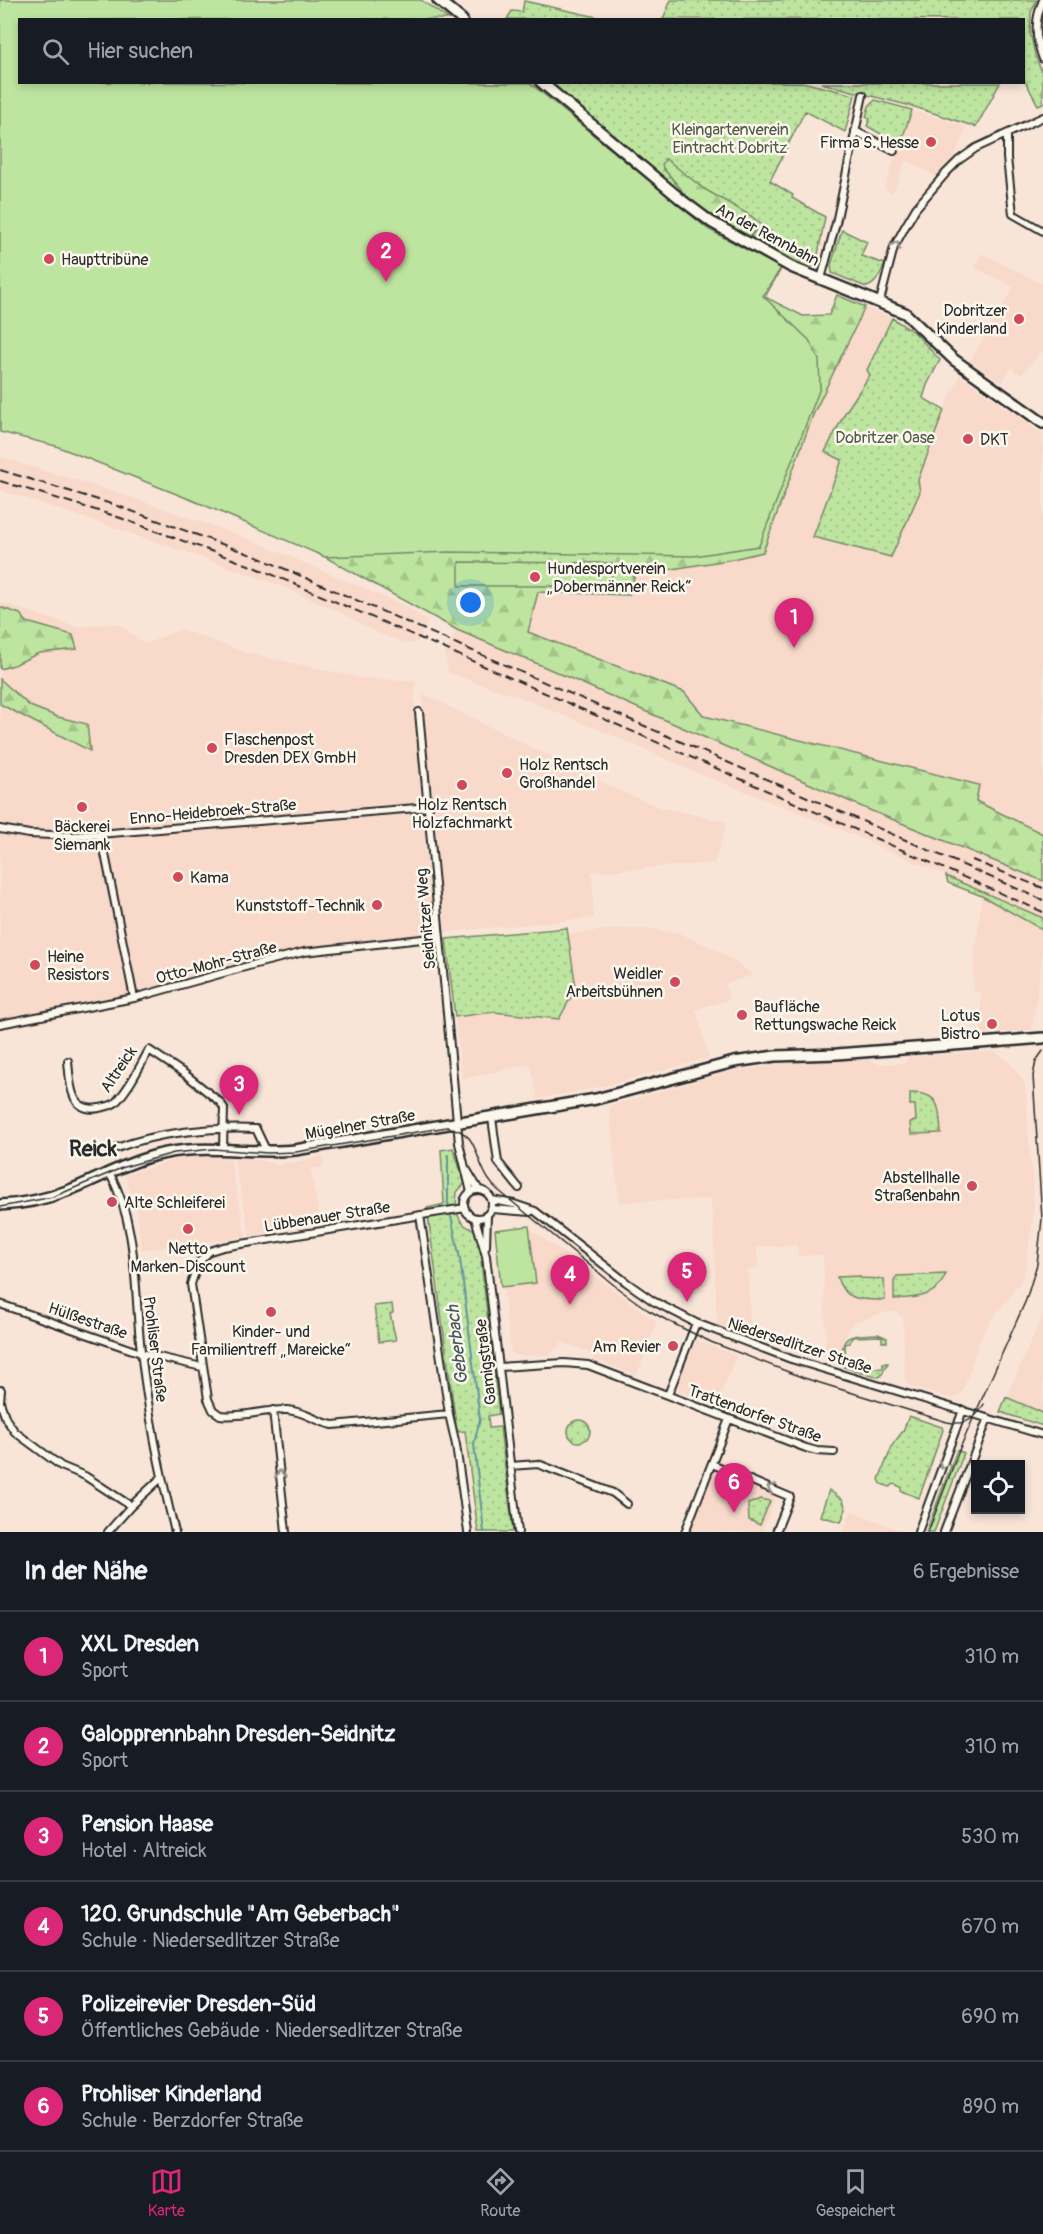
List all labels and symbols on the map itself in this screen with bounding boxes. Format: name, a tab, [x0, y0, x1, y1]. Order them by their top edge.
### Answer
park label: Kleingartenverein Eintracht Dobritz	[671, 120, 789, 158]
place label: Firma S. Hesse	[820, 133, 919, 153]
marker: Firma S. Hesse	[924, 135, 938, 149]
street label: An der Rennbahn	[712, 199, 823, 271]
pin: 2	[366, 232, 406, 282]
one-way arrow	[889, 241, 901, 252]
place label: Haupttribüne	[61, 250, 149, 270]
marker: Haupttribüne	[42, 252, 56, 266]
place label: Dobritzer Kinderland	[936, 301, 1007, 339]
marker: Dobritzer Kinderland	[1012, 312, 1026, 326]
park label: Dobritzer Oase	[835, 428, 935, 448]
place label: DKT	[980, 430, 1009, 450]
marker: DKT	[961, 432, 975, 446]
place label: Hundesportverein „Dobermänner Reick“	[547, 559, 692, 597]
marker: Hundesportverein „Dobermänner Reick“	[528, 570, 542, 584]
your location	[456, 588, 485, 617]
pin: 1	[774, 598, 814, 648]
place label: Flaschenpost Dresden DEX GmbH	[224, 730, 356, 768]
marker: Flaschenpost Dresden DEX GmbH	[205, 741, 219, 755]
place label: Holz Rentsch Großhandel	[519, 755, 608, 793]
marker: Holz Rentsch Großhandel	[500, 766, 514, 780]
marker: Holz Rentsch Holzfachmarkt	[455, 778, 469, 792]
street label: Enno-Heidebroek-Straße	[129, 795, 297, 829]
place label: Holz Rentsch Holzfachmarkt	[412, 795, 513, 833]
marker: Bäckerei Siemank	[75, 800, 89, 814]
place label: Bäckerei Siemank	[54, 817, 111, 855]
place label: Kama	[190, 868, 229, 888]
street label: Seidnitzer Weg	[412, 868, 440, 970]
marker: Kama	[171, 870, 185, 884]
place label: Kunststoff-Technik	[235, 896, 365, 916]
marker: Kunststoff-Technik	[370, 898, 384, 912]
street label: Otto-Mohr-Straße	[154, 937, 279, 989]
place label: Heine Resistors	[47, 947, 109, 985]
marker: Heine Resistors	[28, 958, 42, 972]
place label: Weidler Arbeitsbühnen	[565, 964, 663, 1002]
marker: Weidler Arbeitsbühnen	[668, 975, 682, 989]
place label: Baufläche Rettungswache Reick	[754, 997, 897, 1035]
place label: Lotus Bistro	[941, 1006, 980, 1044]
marker: Baufläche Rettungswache Reick	[735, 1008, 749, 1022]
marker: Lotus Bistro	[985, 1017, 999, 1031]
street label: Altreick	[96, 1042, 142, 1097]
pin: 3	[220, 1066, 258, 1115]
street label: Mügelner Straße	[304, 1105, 417, 1144]
district label: Reick	[69, 1135, 118, 1163]
place label: Abstellhalle Straßenbahn	[874, 1168, 960, 1206]
marker: Abstellhalle Straßenbahn	[965, 1179, 979, 1193]
place label: Alte Schleiferei	[124, 1193, 225, 1213]
marker: Alte Schleiferei	[105, 1195, 119, 1209]
street label: Lübbenauer Straße	[263, 1197, 392, 1237]
marker: Netto Marken-Discount	[181, 1222, 195, 1236]
place label: Netto Marken-Discount	[131, 1239, 246, 1277]
pin: 5	[668, 1252, 706, 1302]
pin: 4	[550, 1256, 590, 1305]
street label: Prohliser Straße	[139, 1295, 171, 1403]
street label: Hülßestraße	[46, 1298, 130, 1344]
water label: Geberbach	[441, 1302, 474, 1386]
marker: Kinder- und Familientreff „Mareicke“	[264, 1305, 278, 1319]
street label: Niedersedlitzer Straße	[725, 1313, 874, 1379]
street label: Gamigstraße	[471, 1318, 501, 1406]
place label: Kinder- und Familientreff „Mareicke“	[191, 1322, 351, 1360]
place label: Am Revier	[592, 1337, 661, 1357]
marker: Am Revier	[666, 1339, 680, 1353]
street label: Trattendorfer Straße	[685, 1381, 824, 1447]
one-way arrow	[938, 1459, 951, 1470]
pin: 6	[714, 1464, 754, 1513]
one-way arrow	[274, 1469, 287, 1478]
one-way arrow	[767, 1484, 778, 1496]

